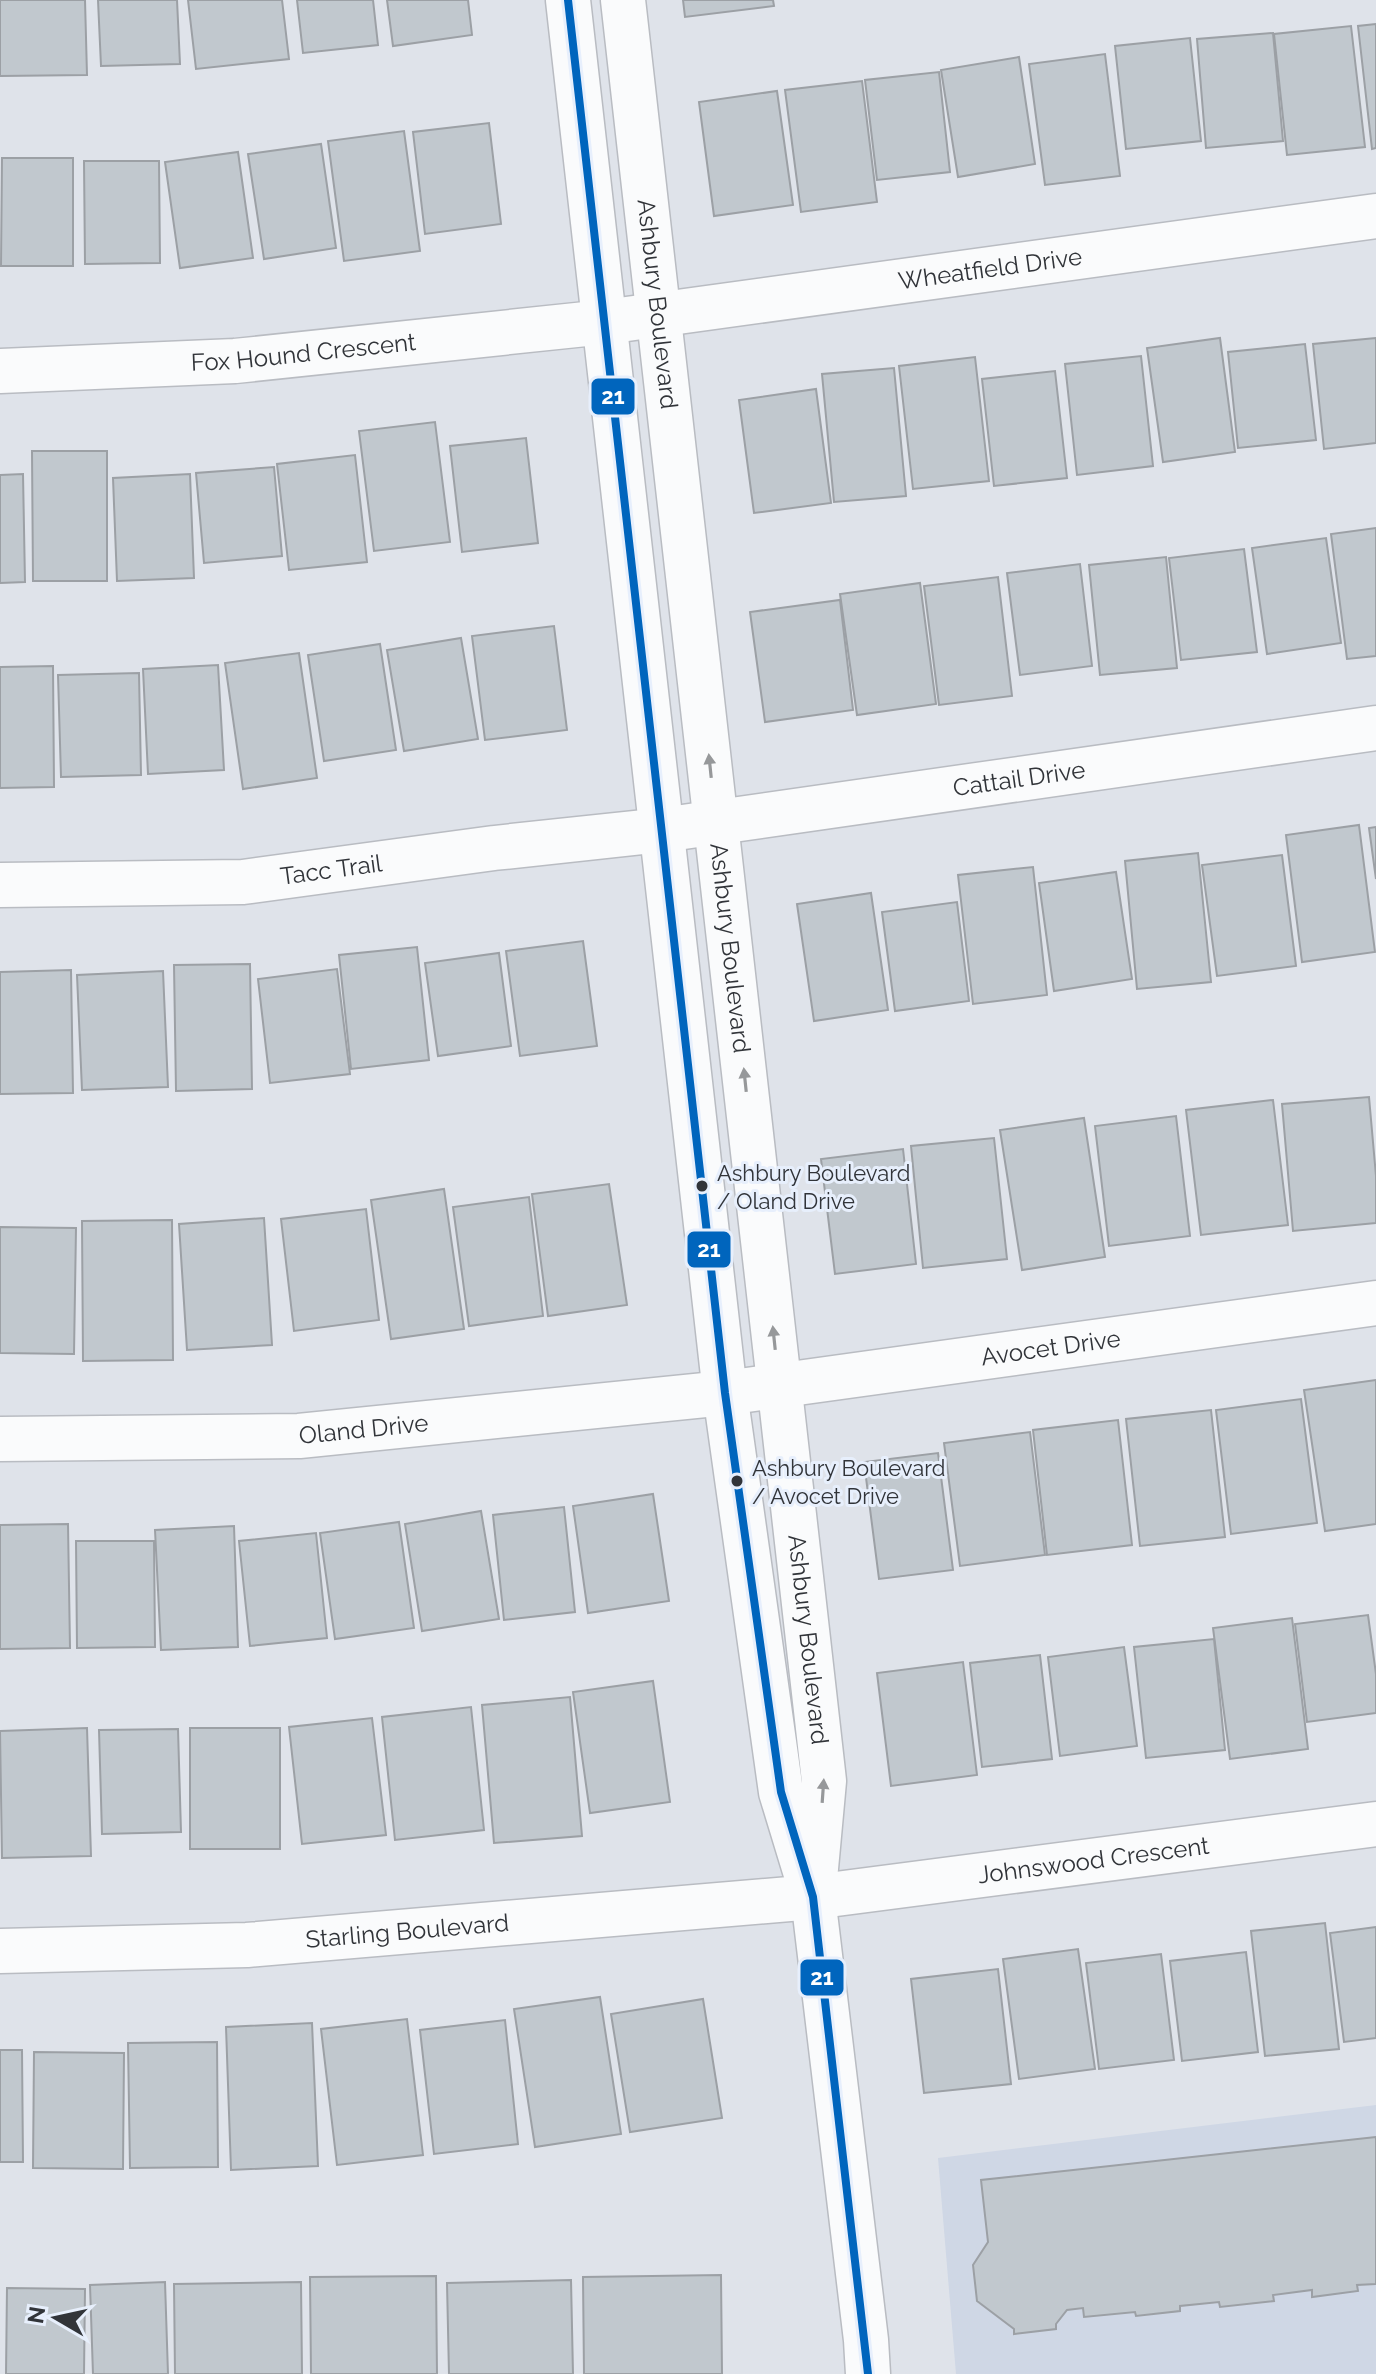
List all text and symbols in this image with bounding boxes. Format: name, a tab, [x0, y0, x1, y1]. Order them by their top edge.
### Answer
street label: Ashbury Boulevard	[632, 198, 684, 411]
street label: Wheatfield Drive	[896, 242, 1084, 296]
street label: Fox Hound Crescent	[190, 327, 417, 377]
line badge: 21	[590, 377, 636, 416]
text: 21	[601, 383, 625, 409]
one-way arrow	[703, 753, 716, 778]
street label: Cattail Drive	[951, 755, 1087, 802]
street label: Ashbury Boulevard	[704, 841, 757, 1054]
street label: Tacc Trail	[278, 848, 384, 891]
one-way arrow	[738, 1067, 751, 1092]
place label: Ashbury Boulevard / Oland Drive	[717, 1160, 910, 1214]
marker: Ashbury Boulevard / Oland Drive	[694, 1178, 710, 1194]
line badge: 21	[686, 1230, 732, 1269]
text: 21	[697, 1236, 721, 1262]
street label: Avocet Drive	[979, 1323, 1122, 1371]
one-way arrow	[767, 1325, 780, 1350]
street label: Oland Drive	[297, 1408, 430, 1450]
place label: Ashbury Boulevard / Avocet Drive	[752, 1455, 945, 1509]
marker: Ashbury Boulevard / Avocet Drive	[729, 1473, 745, 1489]
street label: Ashbury Boulevard	[782, 1533, 835, 1746]
one-way arrow	[817, 1779, 830, 1804]
street label: Johnswood Crescent	[976, 1831, 1211, 1889]
street label: Starling Boulevard	[304, 1908, 510, 1954]
line badge: 21	[799, 1958, 845, 1997]
text: 21	[810, 1964, 834, 1990]
north arrow	[16, 2278, 96, 2358]
text: N	[22, 2305, 50, 2325]

